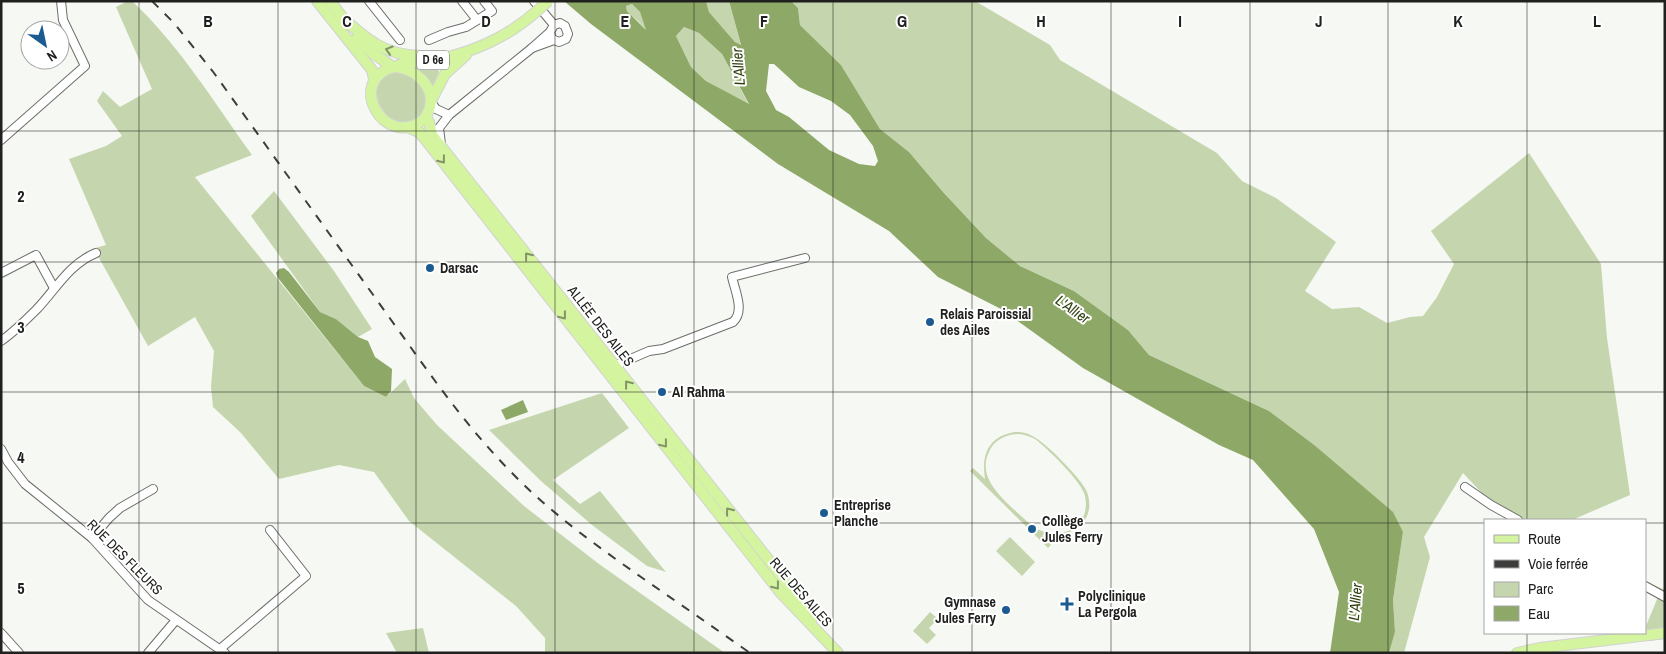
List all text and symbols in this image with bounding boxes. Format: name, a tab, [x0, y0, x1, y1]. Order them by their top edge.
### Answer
text: B	[203, 10, 213, 32]
text: C	[342, 10, 352, 32]
text: D	[481, 10, 491, 32]
text: E	[621, 10, 630, 32]
text: F	[760, 10, 768, 32]
text: G	[897, 10, 907, 32]
text: H	[1036, 10, 1046, 32]
text: I	[1178, 10, 1182, 32]
text: J	[1315, 10, 1323, 32]
text: K	[1453, 10, 1463, 32]
text: L	[1593, 10, 1601, 32]
north arrow	[20, 20, 70, 70]
text: N	[44, 46, 60, 66]
one-way arrow	[386, 46, 394, 56]
water label: L'Allier	[726, 47, 750, 86]
road number: D 6e	[417, 50, 449, 70]
one-way arrow	[436, 154, 444, 163]
text: 2	[17, 185, 25, 207]
one-way arrow	[525, 253, 533, 262]
place label: Darsac	[440, 259, 478, 277]
marker: Darsac	[424, 262, 436, 274]
street label: ALLÉE DES AILES	[563, 281, 638, 370]
water label: L'Allier	[1052, 290, 1095, 329]
place label: Relais Paroissial des Ailes	[940, 305, 1031, 339]
one-way arrow	[557, 310, 566, 320]
text: 3	[17, 316, 25, 338]
marker: Relais Paroissial des Ailes	[924, 316, 936, 328]
one-way arrow	[625, 380, 634, 389]
place label: Al Rahma	[672, 383, 726, 401]
marker: Al Rahma	[656, 386, 668, 398]
one-way arrow	[658, 438, 667, 447]
text: 4	[17, 446, 25, 468]
place label: Entreprise Planche	[834, 496, 891, 530]
one-way arrow	[726, 507, 735, 517]
marker: Entreprise Planche	[818, 507, 830, 519]
place label: Collège Jules Ferry	[1042, 512, 1103, 546]
street label: RUE DES FLEURS	[83, 515, 167, 599]
legend	[1484, 519, 1646, 634]
marker: Collège Jules Ferry	[1026, 523, 1038, 535]
text: Route	[1528, 528, 1561, 549]
text: Voie ferrée	[1528, 553, 1588, 574]
street label: RUE DES AILES	[766, 554, 836, 631]
text: 5	[17, 577, 25, 599]
text: Parc	[1528, 578, 1553, 599]
one-way arrow	[770, 580, 778, 589]
water label: L'Allier	[1343, 582, 1367, 621]
place label: Polyclinique La Pergola	[1078, 587, 1146, 621]
place label: Gymnase Jules Ferry	[935, 593, 997, 627]
marker: Polyclinique La Pergola	[1060, 597, 1074, 611]
text: Eau	[1528, 603, 1550, 624]
marker: Gymnase Jules Ferry	[1000, 604, 1012, 616]

